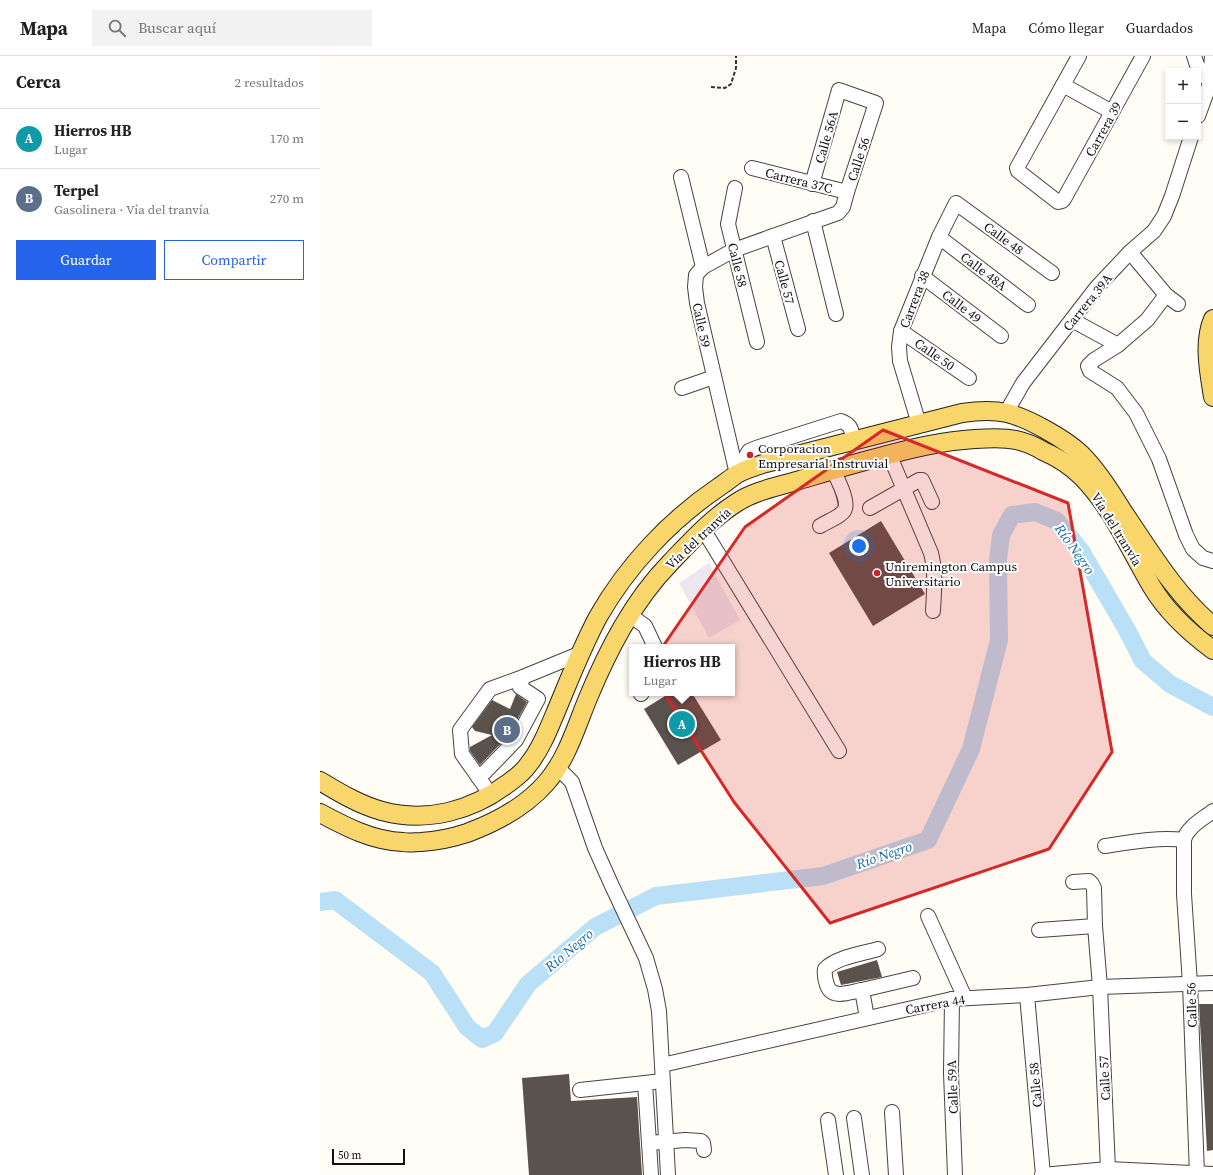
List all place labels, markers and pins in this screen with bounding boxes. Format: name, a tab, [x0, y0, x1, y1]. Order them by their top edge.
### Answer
place label: Corporacion Empresarial Instruvial	[758, 440, 888, 472]
marker: Corporacion Empresarial Instruvial	[745, 450, 755, 460]
place label: Uniremington Campus Universitario	[885, 558, 1018, 590]
marker: Uniremington Campus Universitario	[872, 568, 882, 578]
pin: A	[669, 709, 695, 739]
pin: B	[494, 715, 520, 745]

